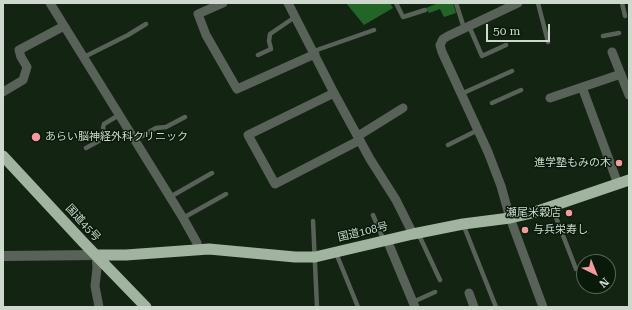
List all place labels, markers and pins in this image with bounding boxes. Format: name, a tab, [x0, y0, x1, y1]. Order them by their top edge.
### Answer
place label: あらい脳神経外科クリニック	[45, 130, 188, 144]
marker: あらい脳神経外科クリニック	[30, 131, 42, 143]
place label: 進学塾もみの木	[534, 156, 611, 170]
marker: 進学塾もみの木	[614, 158, 624, 168]
place label: 瀬尾米穀店	[506, 206, 561, 220]
marker: 瀬尾米穀店	[564, 208, 574, 218]
place label: 与兵栄寿し	[533, 223, 588, 237]
marker: 与兵栄寿し	[520, 225, 530, 235]

